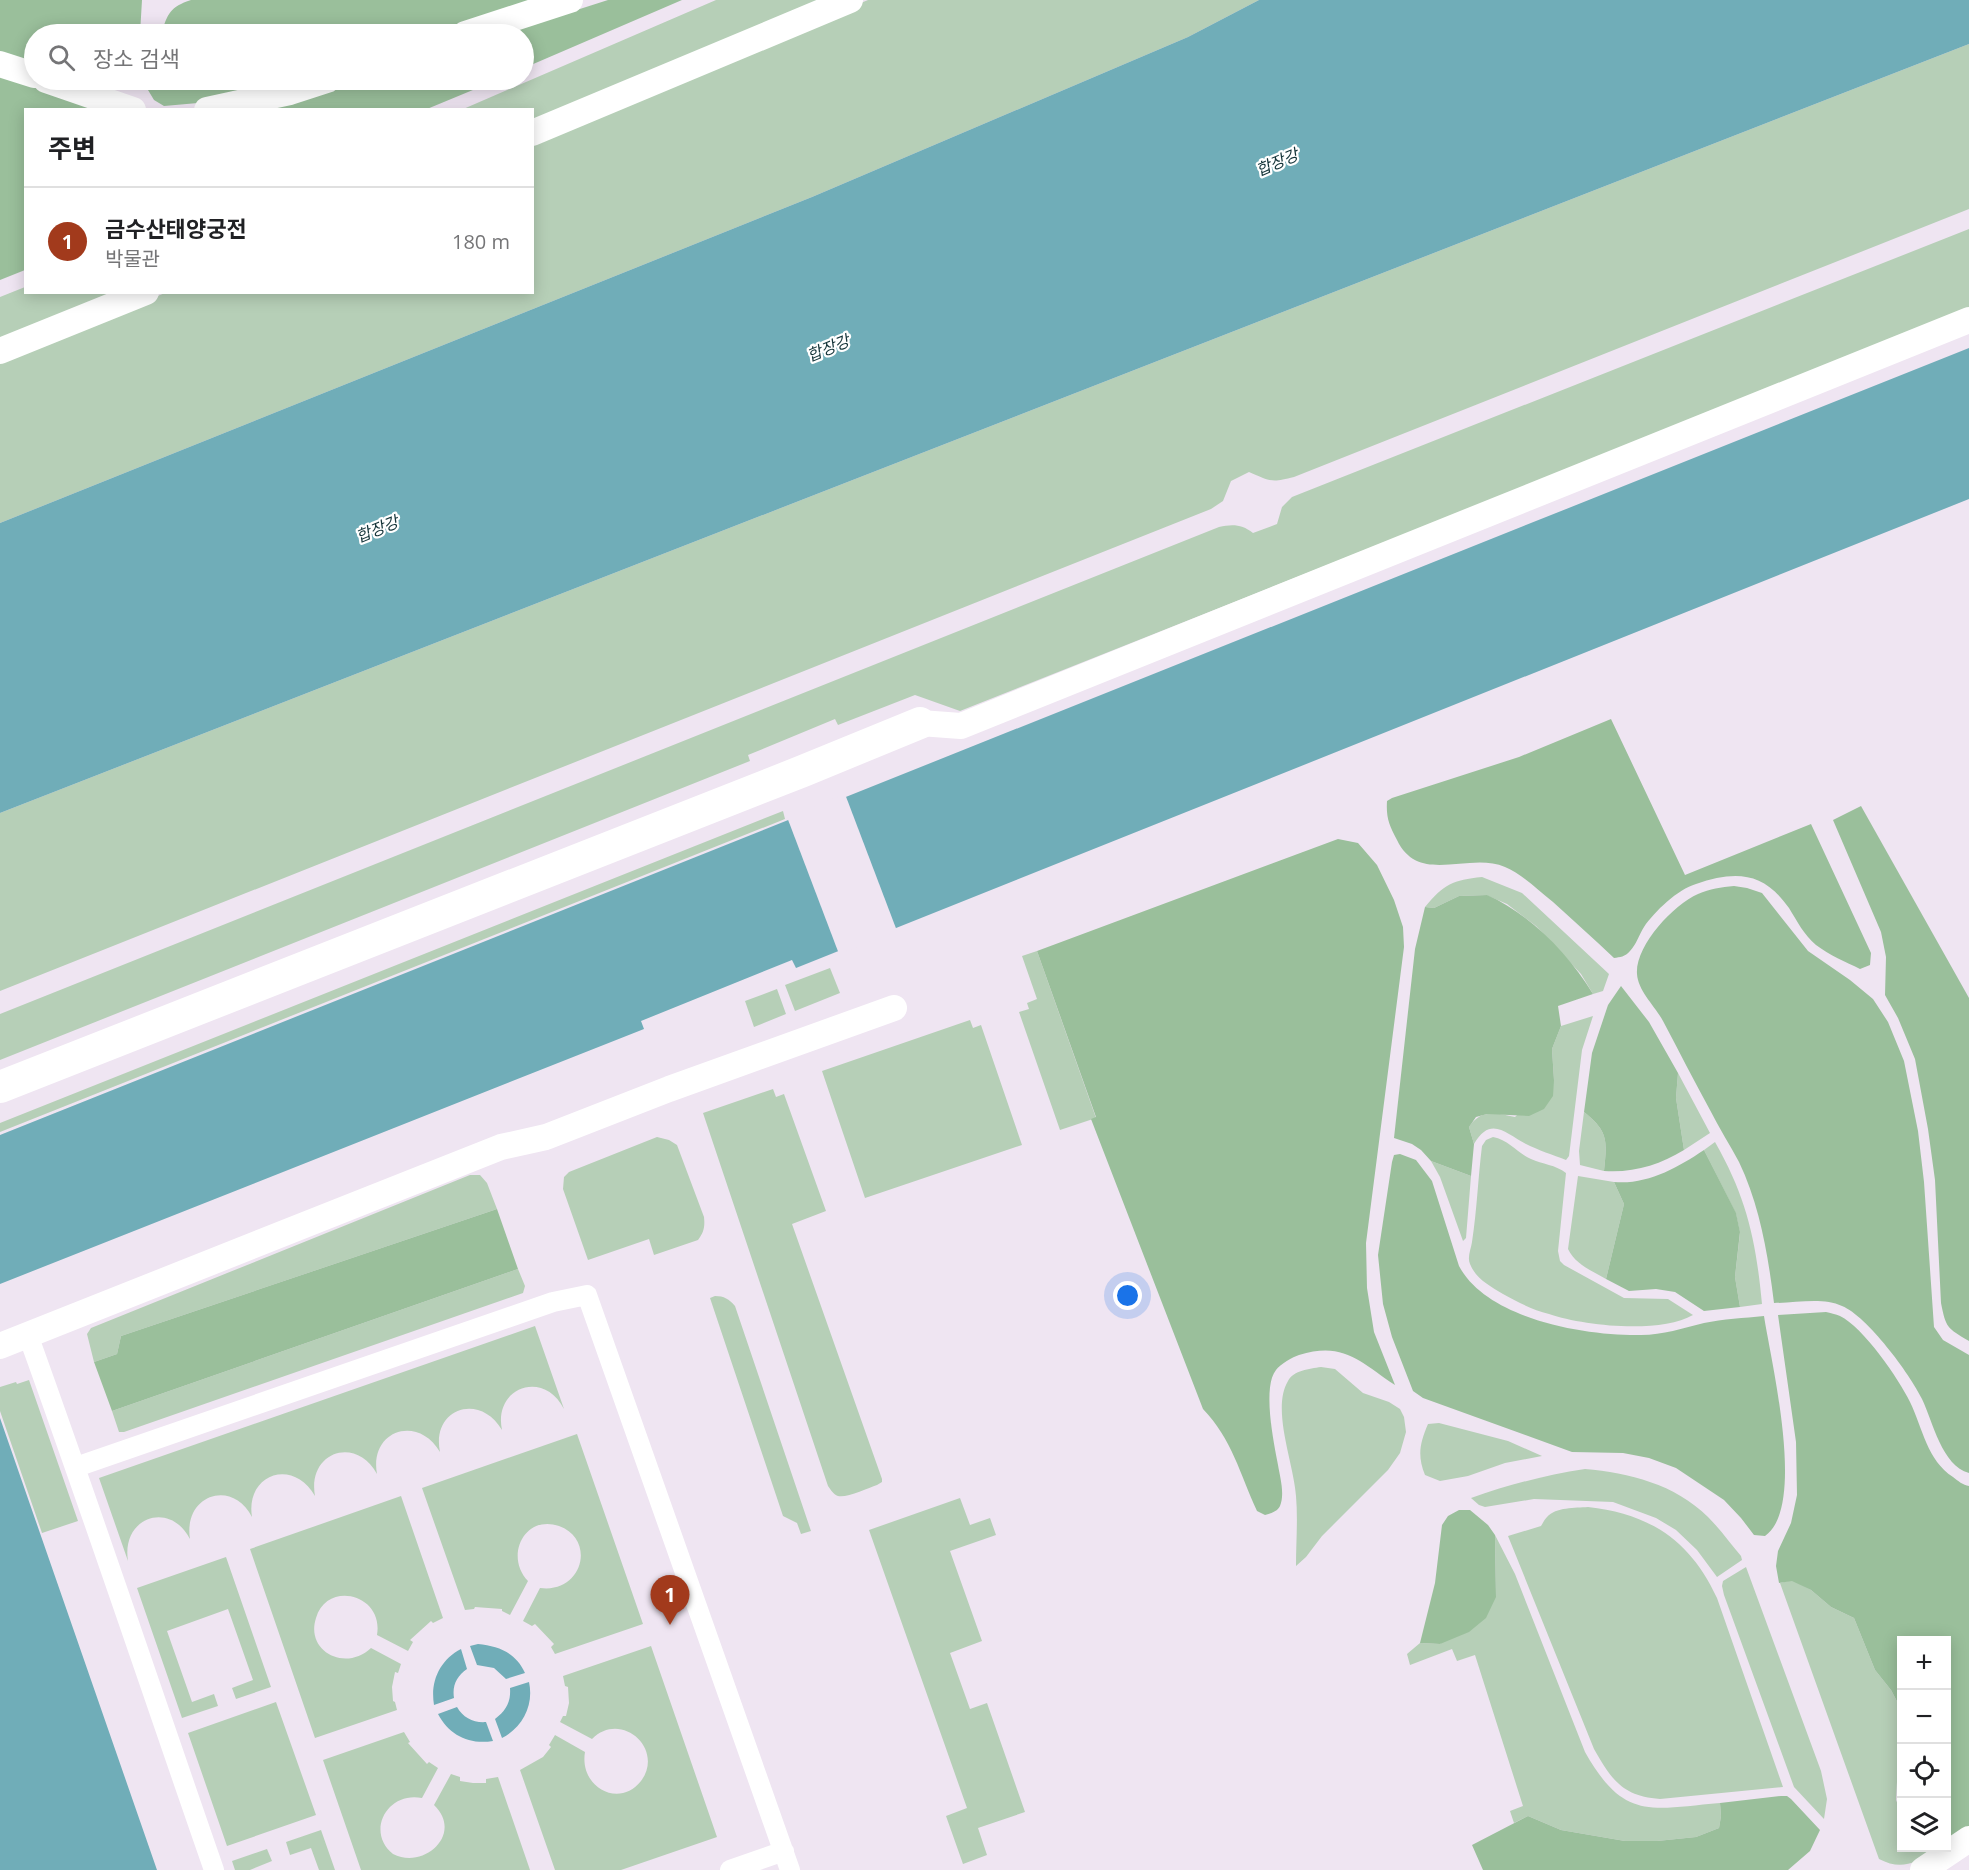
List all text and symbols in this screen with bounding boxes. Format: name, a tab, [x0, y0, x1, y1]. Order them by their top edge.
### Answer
search box	[24, 24, 534, 90]
icon: search	[45, 41, 78, 74]
text: 장소 검색	[93, 43, 180, 73]
text: 주변	[48, 130, 96, 166]
water label: 합장강	[1252, 142, 1304, 181]
text: 금수산태양궁전	[105, 213, 247, 243]
text: 1	[62, 228, 73, 255]
text: 180 m	[452, 228, 510, 255]
text: 박물관	[105, 245, 160, 272]
water label: 합장강	[803, 329, 855, 366]
water label: 합장강	[352, 510, 404, 547]
your location	[1113, 1281, 1142, 1310]
pin: 1	[650, 1576, 690, 1625]
map controls	[1897, 1636, 1951, 1852]
button: +	[1897, 1636, 1951, 1690]
button: −	[1897, 1690, 1951, 1744]
button: locate	[1897, 1744, 1951, 1798]
button: layers	[1897, 1798, 1951, 1852]

